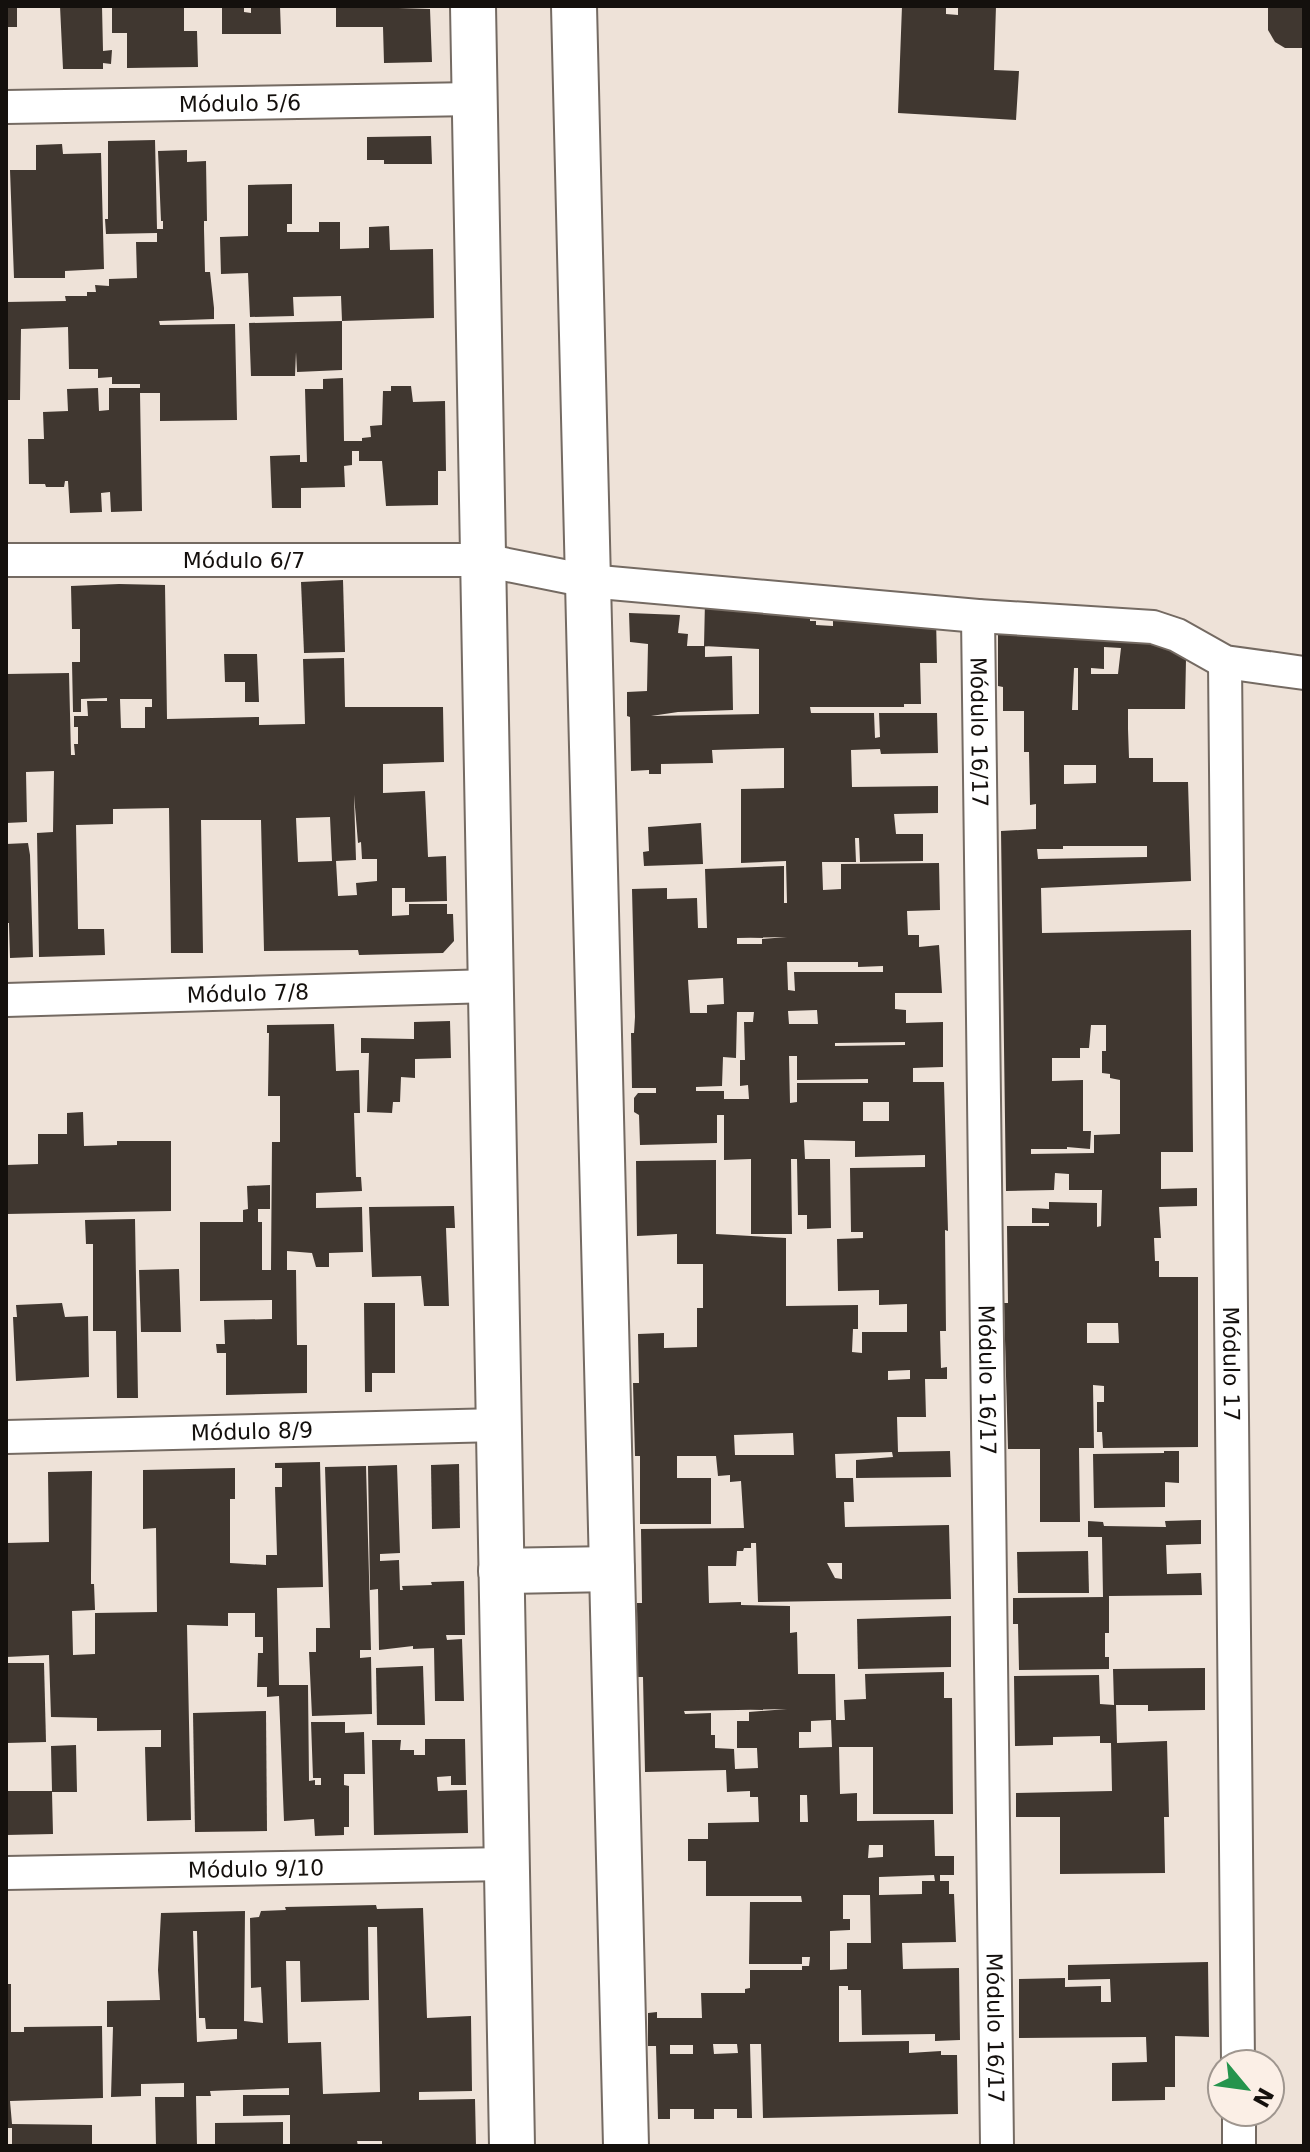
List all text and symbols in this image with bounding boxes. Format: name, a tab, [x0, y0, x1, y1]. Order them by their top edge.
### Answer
street label: Módulo 5/6	[179, 89, 301, 117]
street label: Módulo 6/7	[183, 548, 305, 573]
street label: Módulo 16/17	[966, 657, 993, 807]
street label: Módulo 7/8	[186, 979, 309, 1007]
street label: Módulo 16/17	[974, 1305, 1001, 1455]
street label: Módulo 17	[1218, 1306, 1245, 1422]
street label: Módulo 8/9	[190, 1417, 313, 1445]
street label: Módulo 9/10	[188, 1855, 324, 1882]
street label: Módulo 16/17	[982, 1953, 1009, 2103]
north arrow	[1206, 2048, 1286, 2128]
text: N	[1248, 2083, 1278, 2112]

